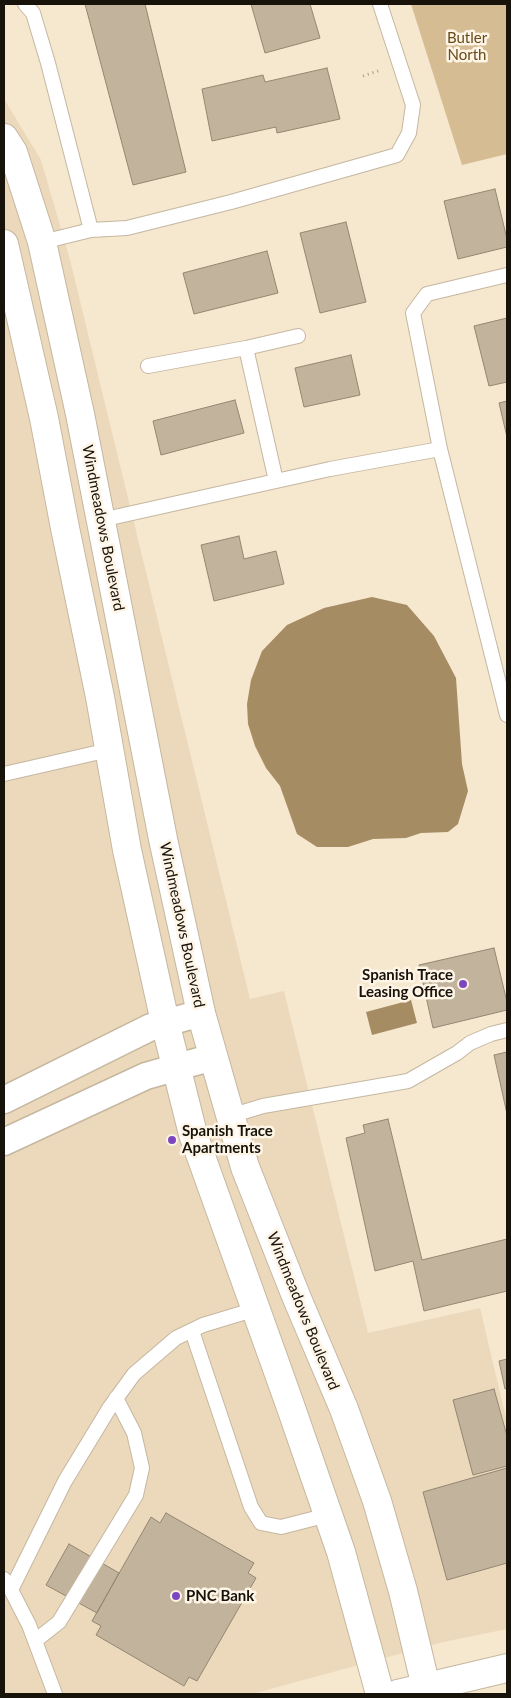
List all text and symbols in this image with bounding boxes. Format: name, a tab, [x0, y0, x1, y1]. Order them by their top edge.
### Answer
park label: Butler North	[447, 29, 487, 64]
street label: Windmeadows Boulevard	[78, 443, 128, 613]
street label: Windmeadows Boulevard	[156, 841, 208, 1009]
place label: Spanish Trace Leasing Office	[359, 966, 453, 1001]
marker: Spanish Trace Leasing Office	[457, 978, 469, 990]
place label: Spanish Trace Apartments	[182, 1122, 273, 1157]
marker: Spanish Trace Apartments	[166, 1134, 178, 1146]
street label: Windmeadows Boulevard	[263, 1229, 343, 1393]
place label: PNC Bank	[186, 1587, 254, 1605]
marker: PNC Bank	[170, 1590, 182, 1602]

